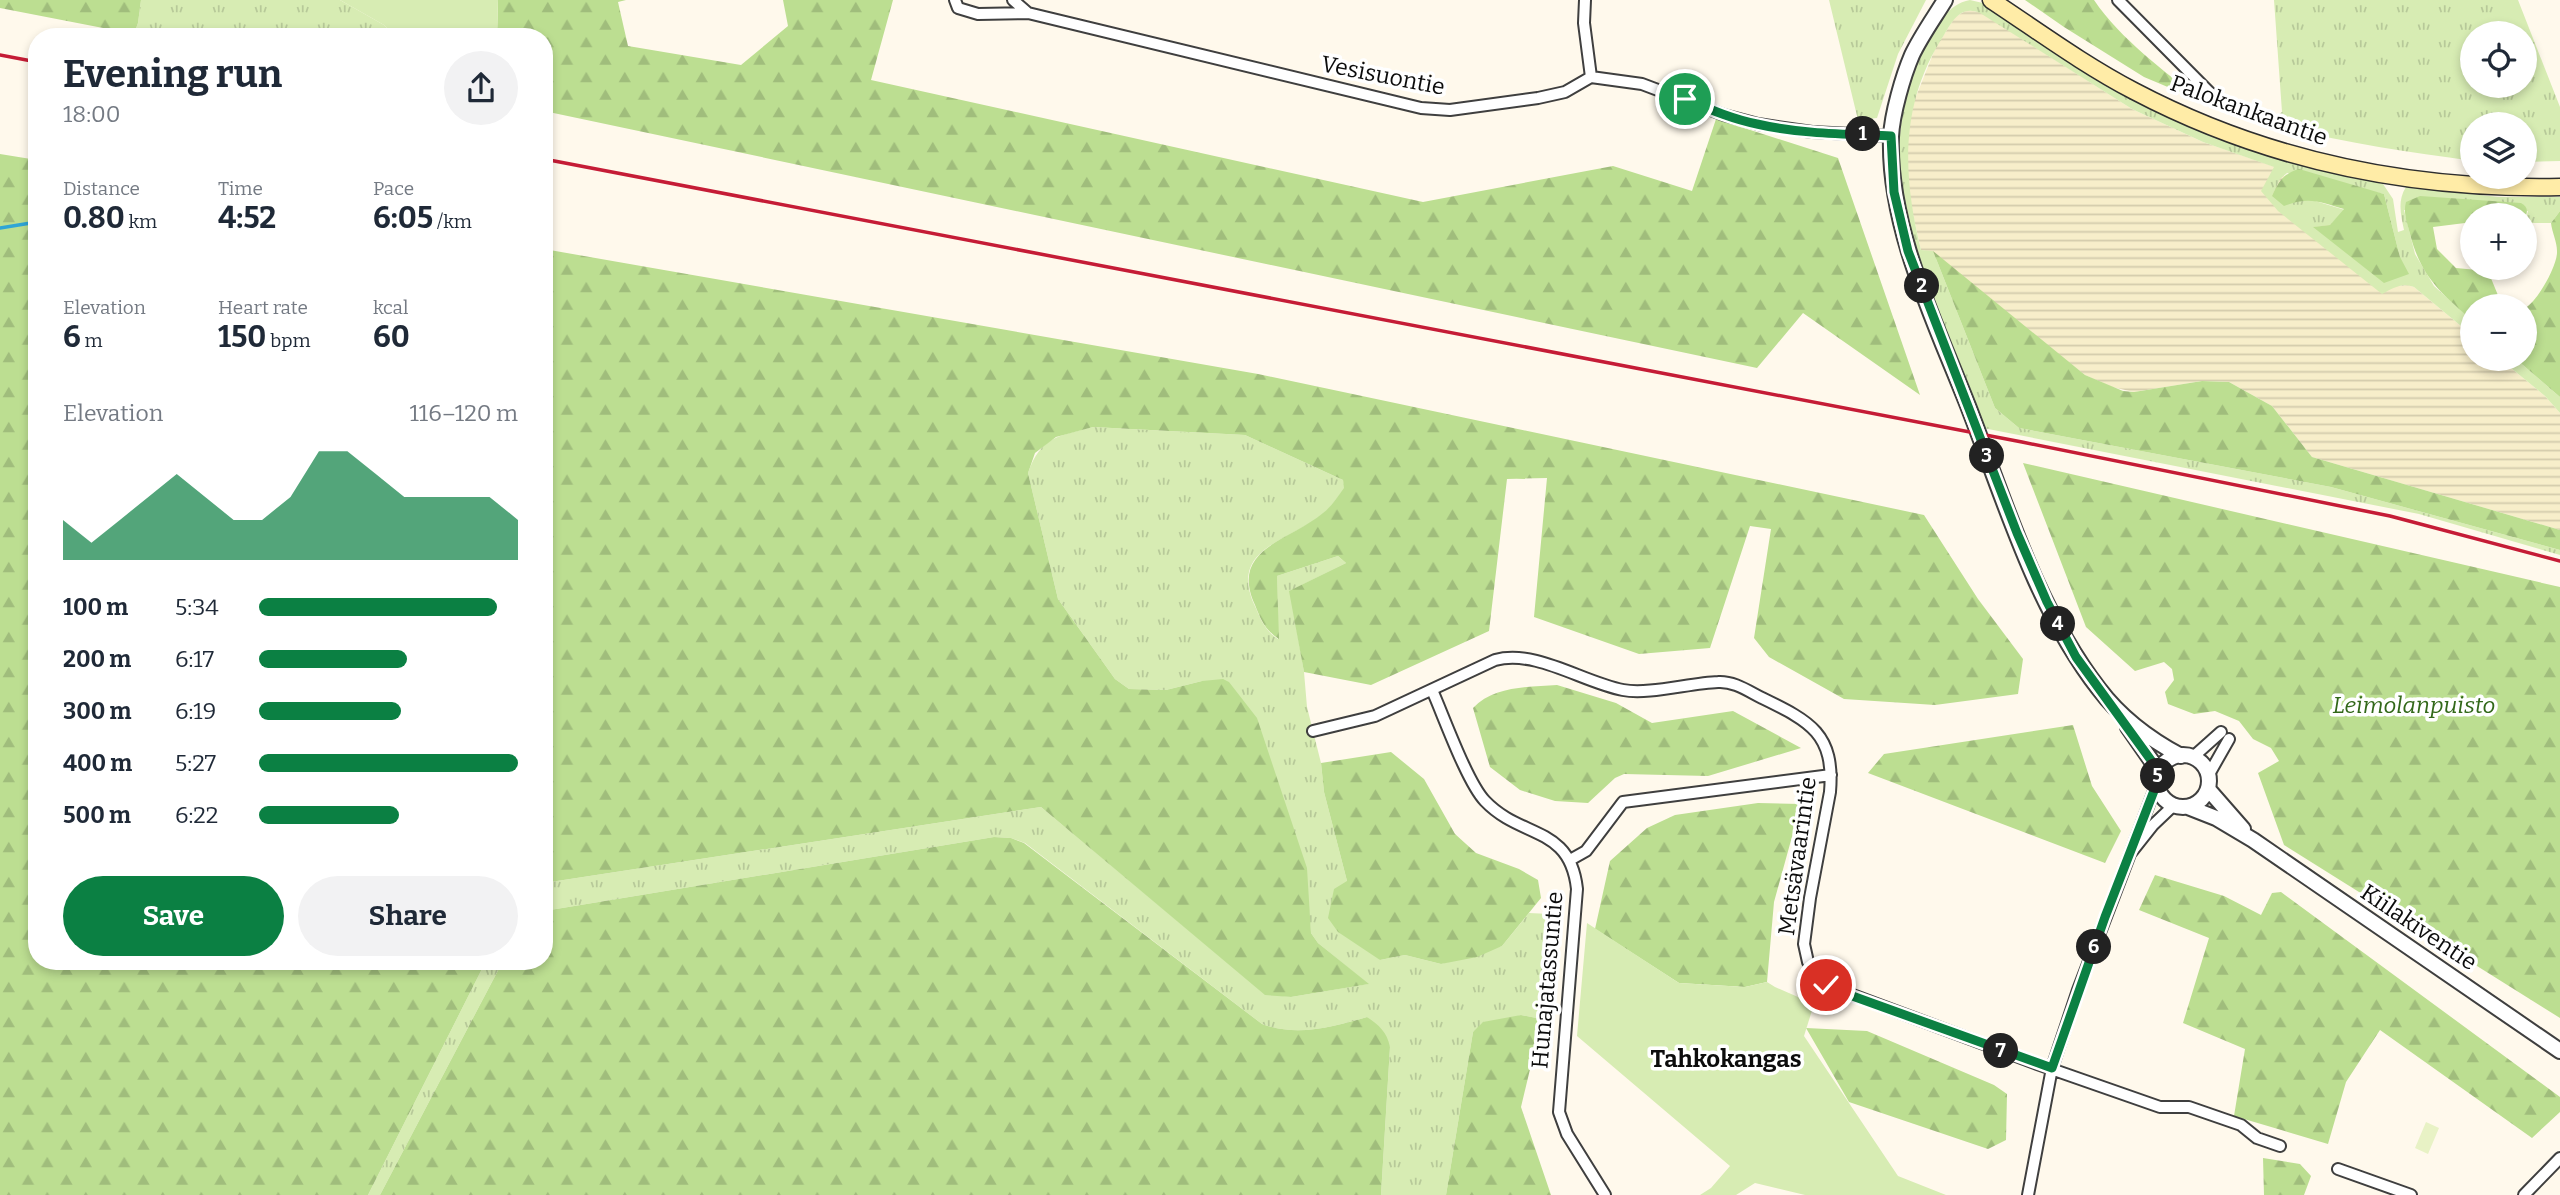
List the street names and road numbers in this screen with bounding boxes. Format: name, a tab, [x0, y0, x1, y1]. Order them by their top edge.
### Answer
street label: Vesisuontie	[1319, 49, 1447, 101]
street label: Palokankaantie	[2167, 69, 2331, 151]
street label: Metsävaarintie	[1772, 775, 1822, 937]
street label: Kiilakiventie	[2356, 878, 2482, 976]
street label: Hunajatassuntie	[1525, 890, 1569, 1070]

